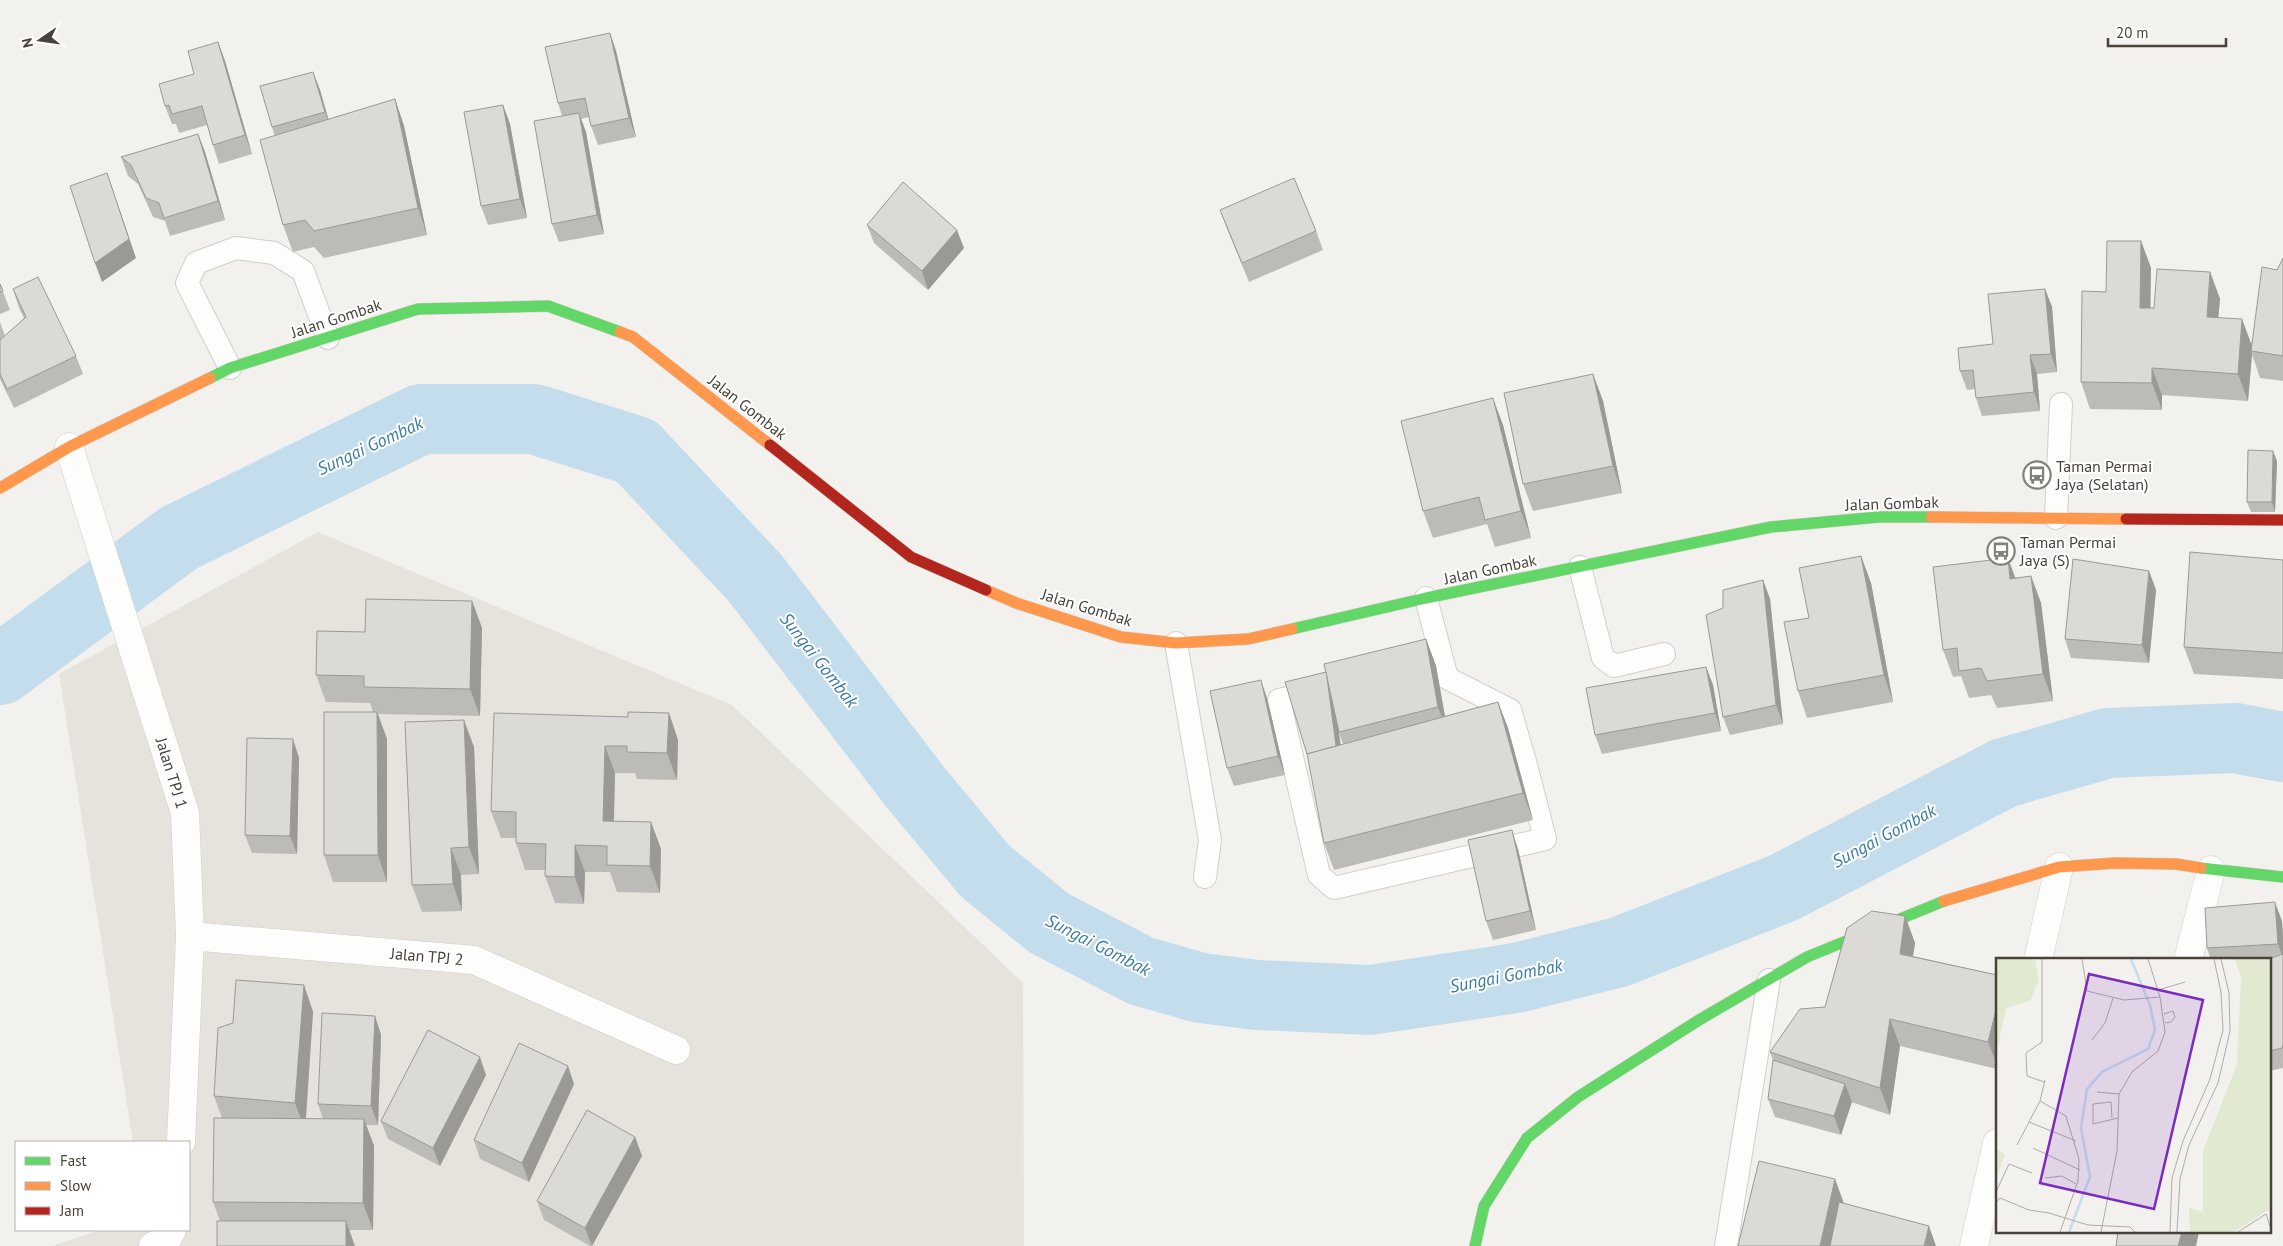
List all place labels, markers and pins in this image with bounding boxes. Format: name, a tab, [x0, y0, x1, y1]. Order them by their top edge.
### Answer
place label: Taman Permai Jaya (Selatan)	[2055, 456, 2152, 494]
bus stop icon: Taman Permai Jaya (Selatan)	[2022, 460, 2052, 490]
place label: Taman Permai Jaya (S)	[2019, 532, 2116, 570]
bus stop icon: Taman Permai Jaya (S)	[1986, 536, 2016, 566]

